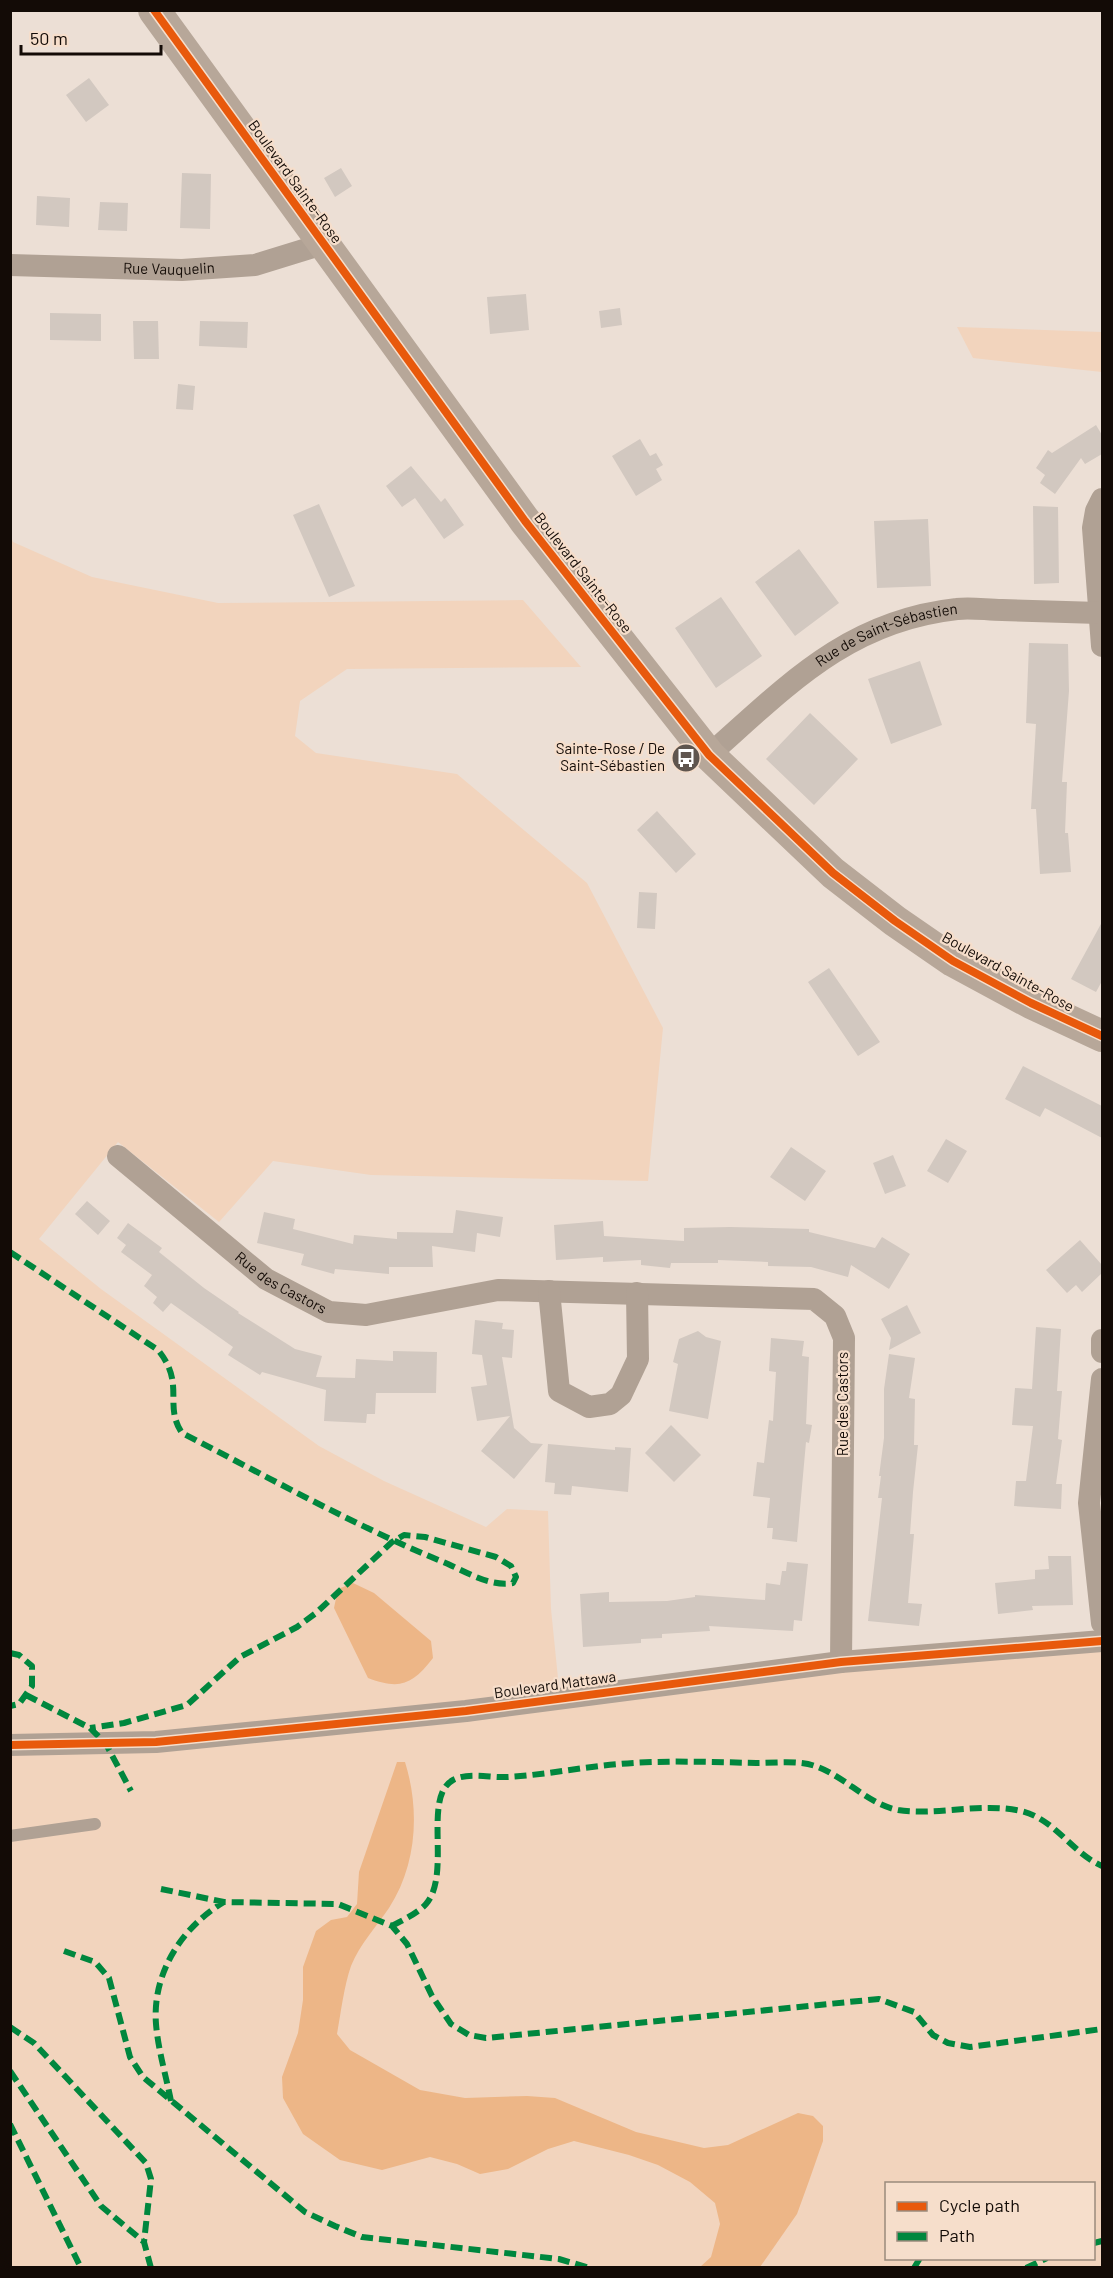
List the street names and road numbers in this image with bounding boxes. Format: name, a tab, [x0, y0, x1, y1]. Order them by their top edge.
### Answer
street label: Boulevard Sainte-Rose	[245, 116, 347, 247]
street label: Rue Vauquelin	[123, 258, 215, 278]
street label: Boulevard Sainte-Rose	[531, 509, 636, 636]
street label: Rue de Saint-Sébastien	[812, 599, 958, 670]
street label: Boulevard Sainte-Rose	[939, 927, 1078, 1015]
street label: Rue des Castors	[232, 1247, 330, 1317]
street label: Rue des Castors	[833, 1352, 851, 1456]
street label: Boulevard Mattawa	[493, 1667, 617, 1701]

